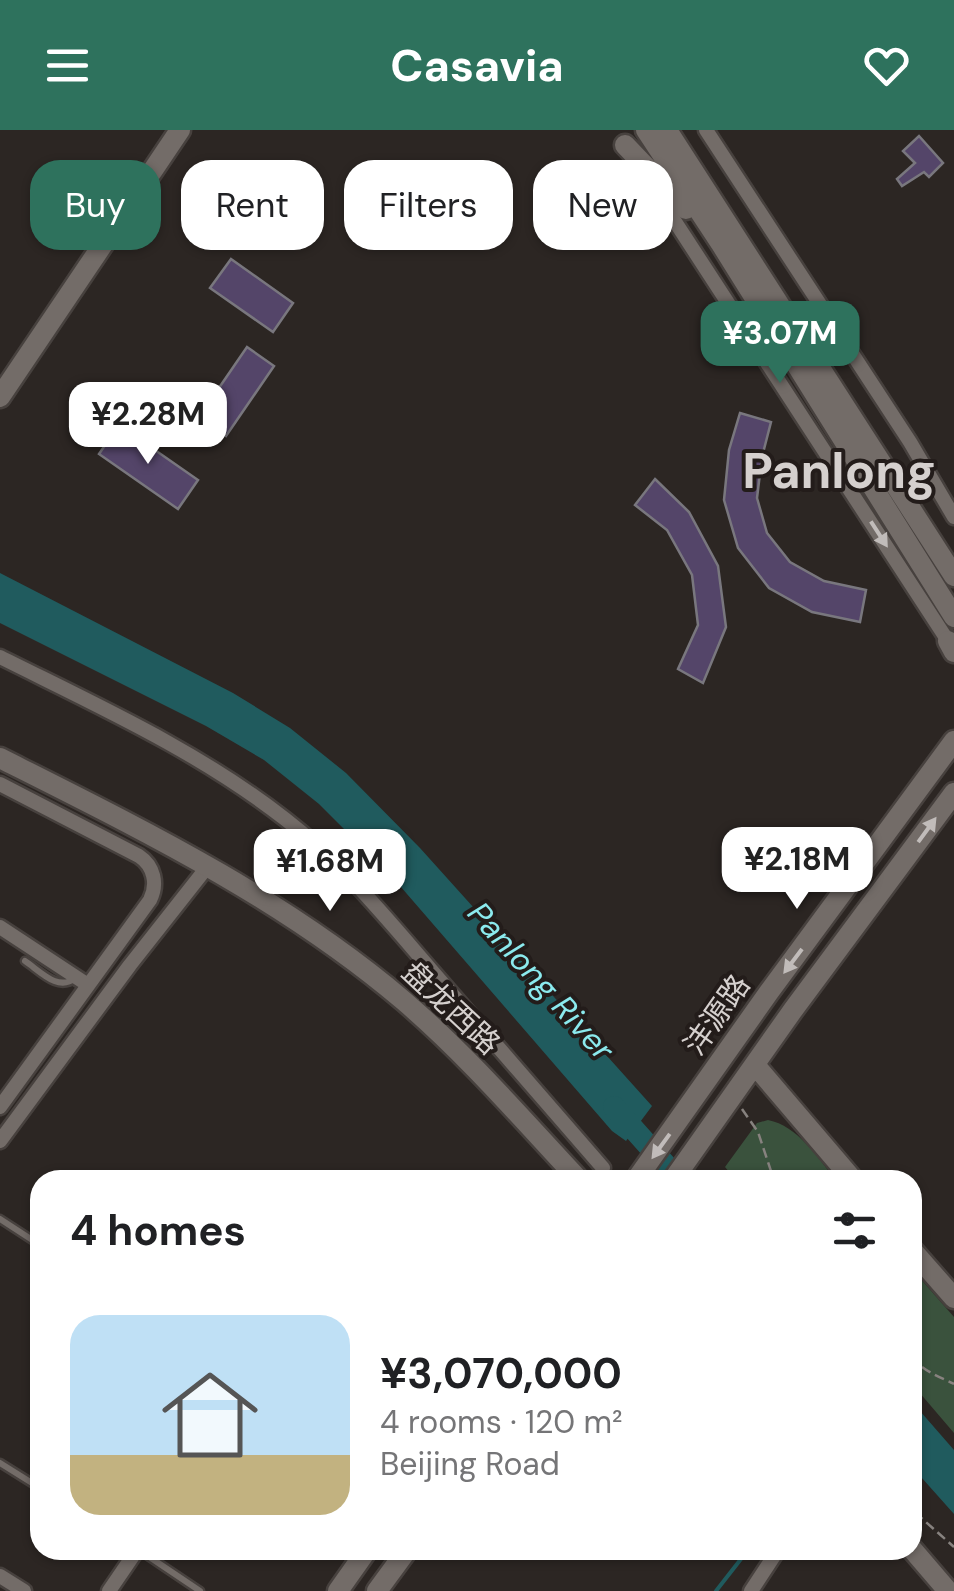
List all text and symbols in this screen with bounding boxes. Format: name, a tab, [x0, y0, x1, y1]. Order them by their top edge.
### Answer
text: Casavia	[390, 36, 564, 95]
icon: menu	[40, 38, 95, 93]
icon: heart	[859, 38, 914, 93]
chip: Buy	[30, 160, 161, 250]
chip: Rent	[181, 160, 324, 250]
chip: Filters	[344, 160, 513, 250]
chip: New	[533, 160, 673, 250]
pin: ¥3.07M	[699, 301, 861, 386]
text: ¥3.07M	[723, 312, 837, 354]
pin: ¥2.28M	[67, 382, 229, 467]
text: ¥2.28M	[91, 393, 205, 435]
district label: Panlong	[742, 438, 936, 504]
one-way arrow	[869, 521, 887, 548]
one-way arrow	[916, 817, 936, 843]
pin: ¥2.18M	[716, 827, 878, 912]
pin: ¥1.68M	[249, 829, 411, 914]
text: ¥2.18M	[744, 838, 850, 880]
text: ¥1.68M	[276, 840, 384, 882]
water label: Panlong River	[459, 893, 624, 1070]
one-way arrow	[783, 948, 803, 974]
street label: 盘龙西路	[394, 952, 509, 1063]
street label: 沣源路	[675, 967, 758, 1063]
one-way arrow	[652, 1132, 671, 1159]
text: 4 homes	[70, 1203, 246, 1258]
icon: filters	[827, 1203, 882, 1258]
text: ¥3,070,000	[380, 1346, 622, 1401]
icon: home	[150, 1355, 270, 1475]
text: 4 rooms · 120 m²	[380, 1401, 623, 1443]
text: Beijing Road	[380, 1443, 560, 1485]

